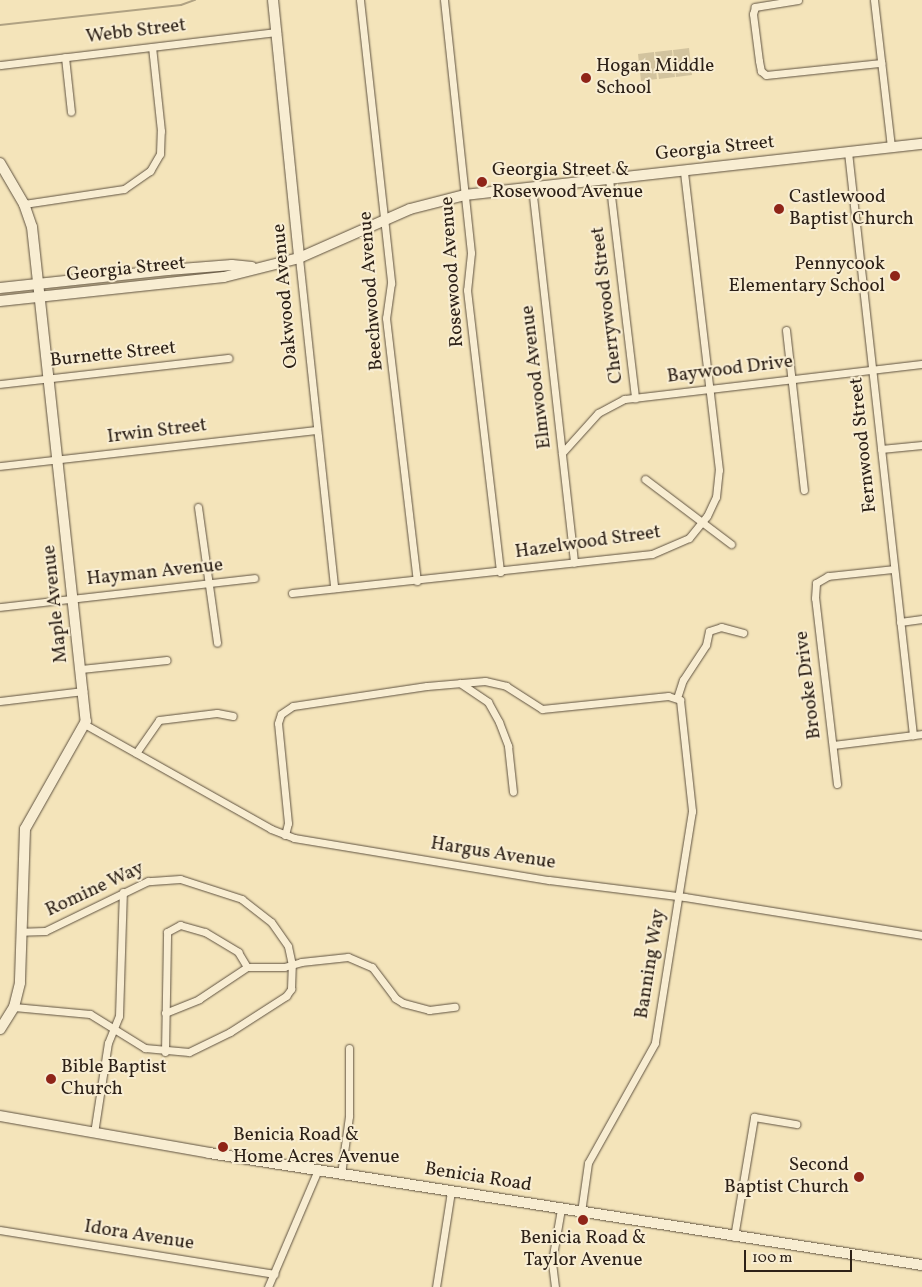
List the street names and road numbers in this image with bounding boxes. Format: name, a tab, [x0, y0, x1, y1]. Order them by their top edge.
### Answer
street label: Webb Street	[85, 15, 187, 49]
street label: Georgia Street	[654, 131, 776, 167]
street label: Rosewood Avenue	[436, 196, 470, 348]
street label: Beechwood Avenue	[355, 210, 389, 372]
street label: Oakwood Avenue	[268, 223, 304, 369]
street label: Cherrywood Street	[587, 225, 629, 385]
street label: Georgia Street	[65, 252, 187, 288]
street label: Elmwood Avenue	[517, 304, 557, 450]
street label: Burnette Street	[49, 337, 177, 373]
street label: Baywood Drive	[666, 351, 794, 389]
street label: Fernwood Street	[846, 376, 882, 514]
street label: Irwin Street	[106, 415, 208, 449]
street label: Hazelwood Street	[514, 521, 662, 565]
street label: Maple Avenue	[38, 544, 74, 664]
street label: Hayman Avenue	[86, 554, 224, 592]
street label: Brooke Drive	[791, 629, 827, 741]
street label: Hargus Avenue	[429, 833, 557, 875]
street label: Romine Way	[42, 857, 148, 923]
street label: Banning Way	[631, 907, 671, 1021]
street label: Benicia Road	[423, 1158, 533, 1198]
street label: Idora Avenue	[82, 1216, 196, 1256]

